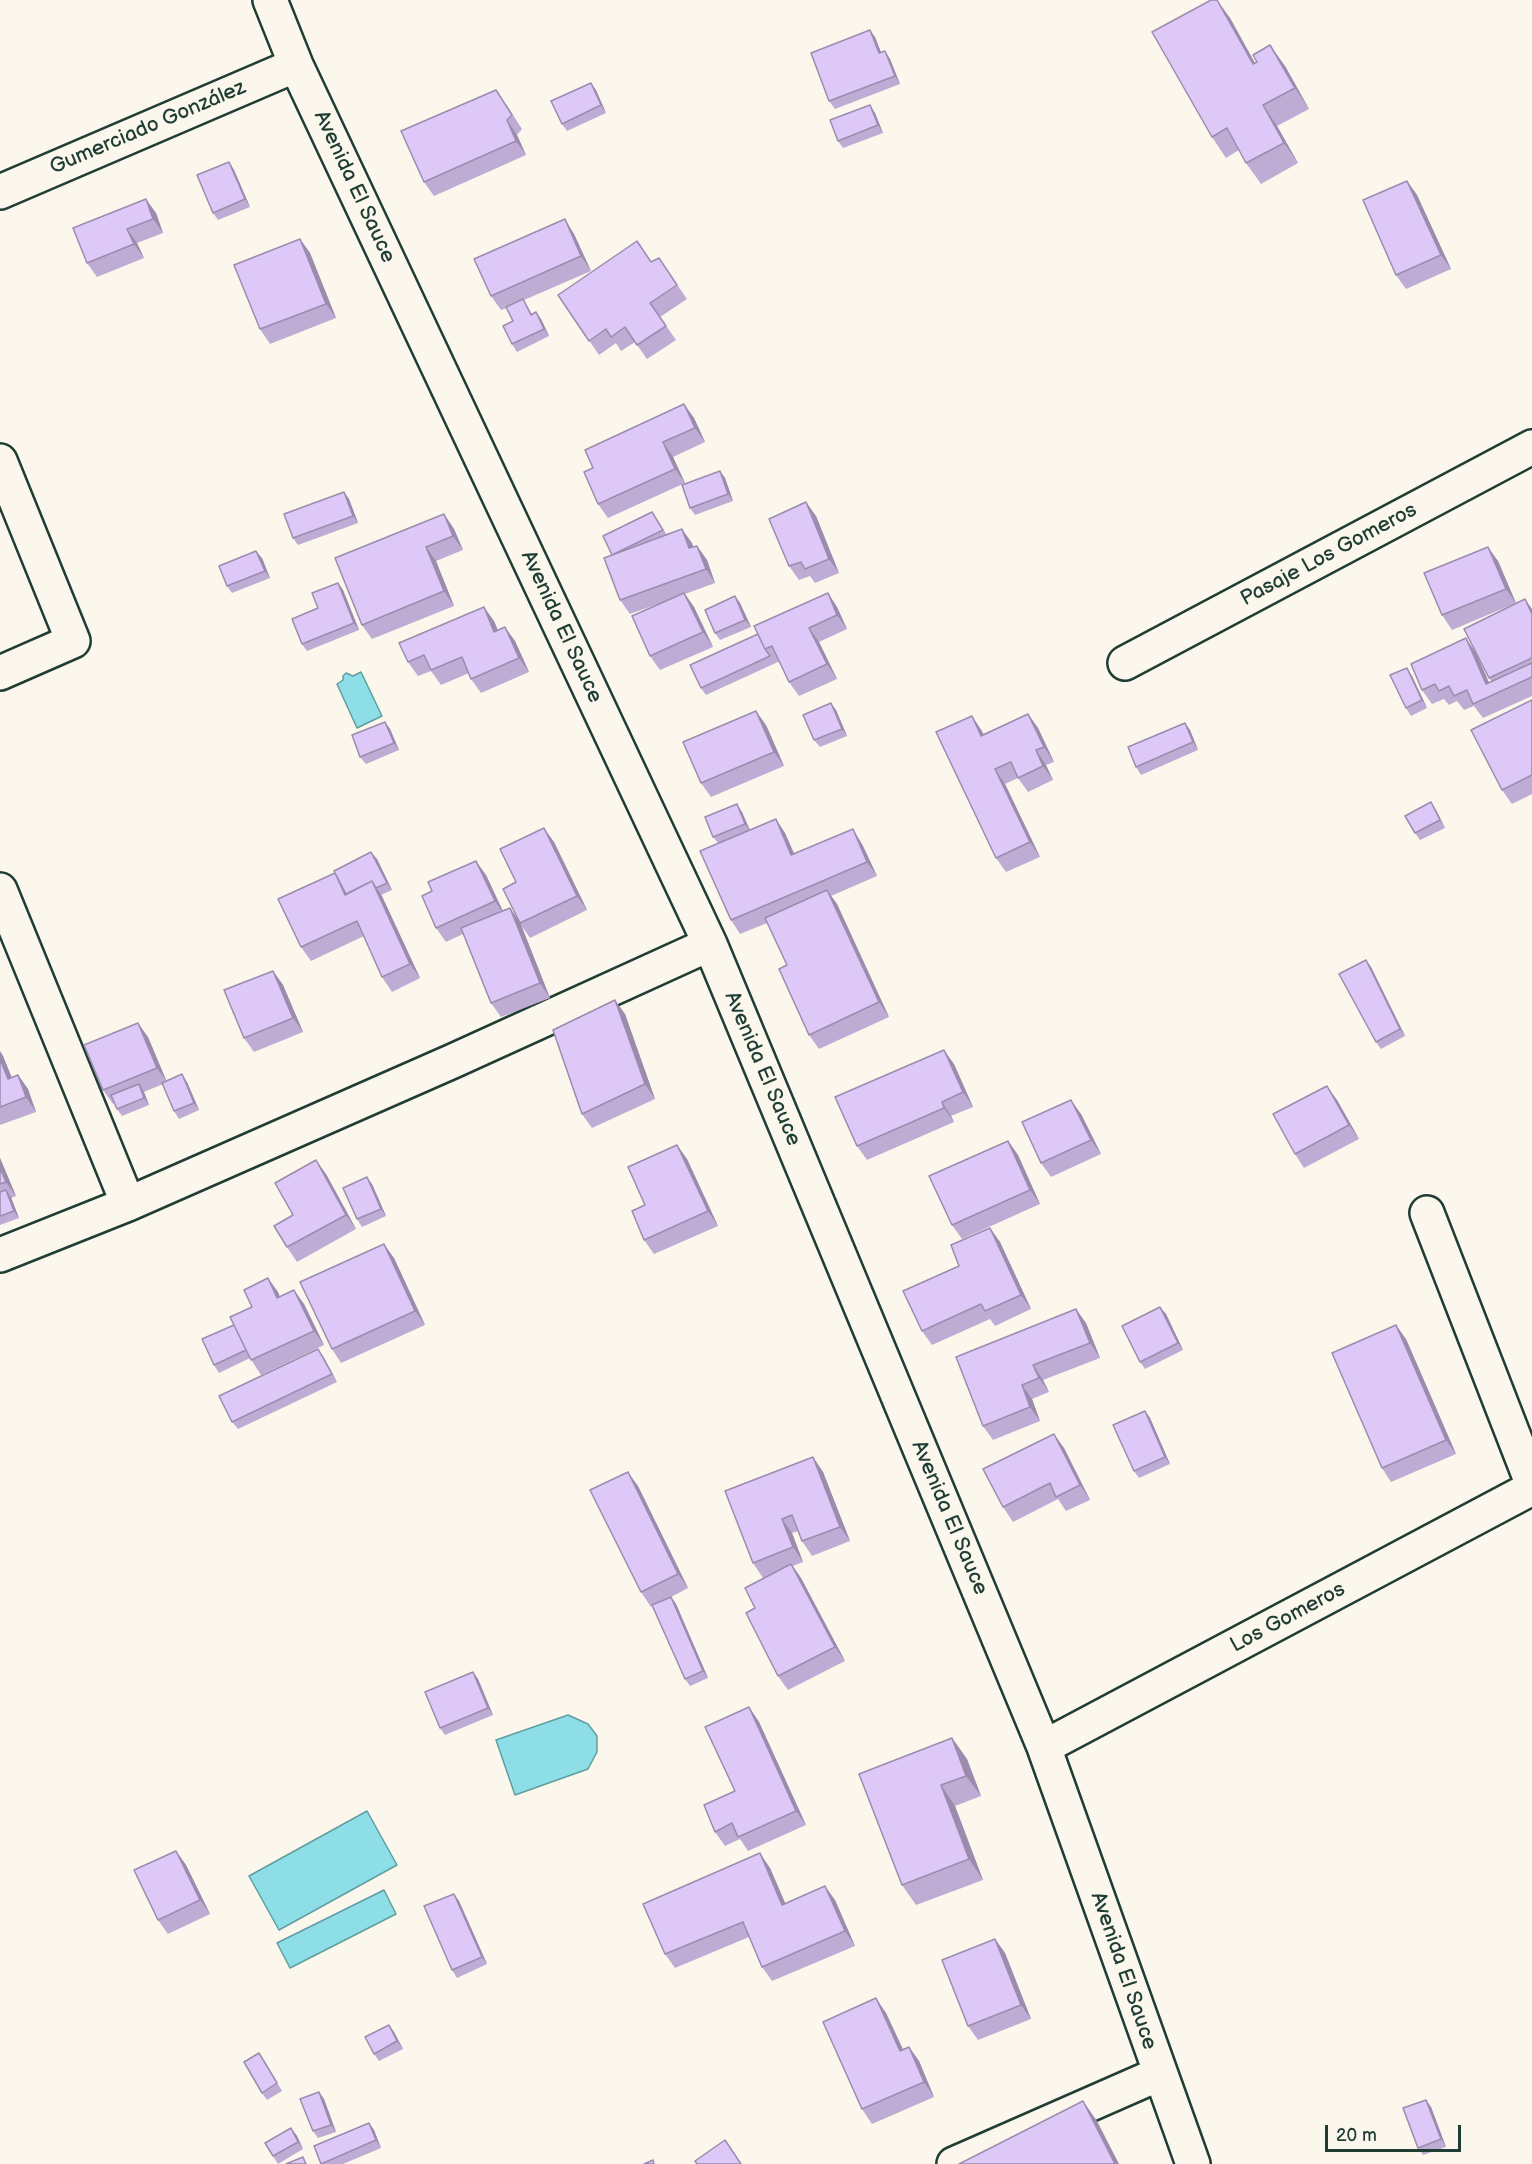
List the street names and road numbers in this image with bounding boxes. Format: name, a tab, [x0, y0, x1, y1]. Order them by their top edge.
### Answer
street label: Gumerciado González	[46, 75, 250, 181]
street label: Avenida El Sauce	[308, 107, 400, 267]
street label: Pasaje Los Gomeros	[1237, 498, 1421, 612]
street label: Avenida El Sauce	[515, 547, 607, 707]
street label: Avenida El Sauce	[718, 988, 806, 1150]
street label: Avenida El Sauce	[905, 1437, 993, 1599]
street label: Los Gomeros	[1226, 1577, 1350, 1659]
street label: Avenida El Sauce	[1084, 1889, 1162, 2053]

